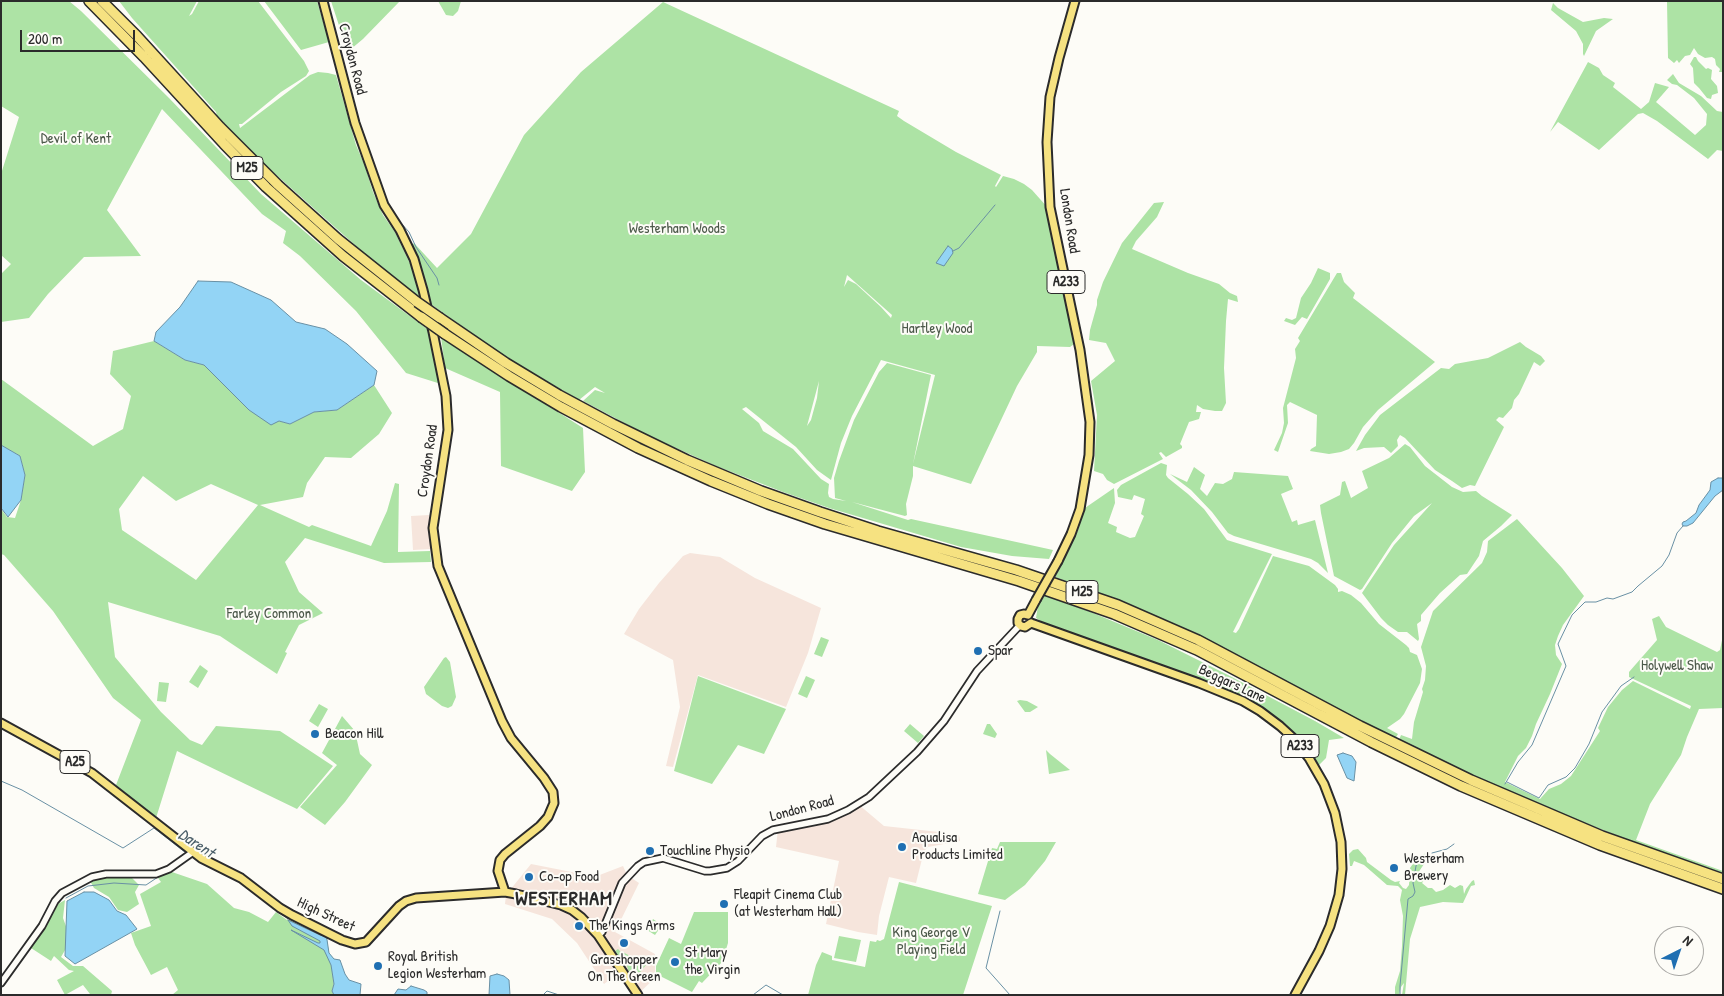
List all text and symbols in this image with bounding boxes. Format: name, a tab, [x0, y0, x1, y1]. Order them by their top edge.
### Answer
scale bar	[22, 20, 138, 52]
street label: Croydon Road	[334, 21, 370, 97]
text: 200 m	[28, 28, 62, 49]
park label: Devil of Kent	[41, 130, 111, 148]
road number: M25	[231, 156, 263, 180]
street label: London Road	[1055, 187, 1083, 255]
park label: Westerham Woods	[629, 220, 725, 238]
road number: A233	[1047, 270, 1085, 294]
park label: Hartley Wood	[902, 320, 972, 338]
street label: Croydon Road	[414, 424, 442, 498]
road number: M25	[1066, 580, 1098, 604]
park label: Farley Common	[227, 605, 311, 623]
place label: Spar	[988, 642, 1013, 660]
marker: Spar	[972, 645, 984, 657]
park label: Holywell Shaw	[1641, 657, 1713, 675]
street label: Beggars Lane	[1196, 661, 1268, 707]
place label: Beacon Hill	[325, 725, 383, 743]
marker: Beacon Hill	[309, 728, 321, 740]
road number: A233	[1281, 734, 1319, 758]
road number: A25	[60, 750, 90, 774]
street label: London Road	[768, 792, 836, 826]
water label: Darent	[174, 825, 218, 863]
place label: Aqualisa Products Limited	[912, 829, 1003, 864]
marker: Aqualisa Products Limited	[896, 841, 908, 853]
place label: Touchline Physio	[660, 842, 750, 860]
marker: Touchline Physio	[644, 845, 656, 857]
place label: Westerham Brewery	[1404, 850, 1464, 885]
marker: Westerham Brewery	[1388, 862, 1400, 874]
place label: Co-op Food	[539, 868, 599, 886]
marker: Co-op Food	[523, 871, 535, 883]
place label: Fleapit Cinema Club (at Westerham Hall)	[734, 886, 842, 921]
district label: WESTERHAM	[514, 888, 614, 912]
street label: High Street	[294, 894, 358, 936]
marker: Fleapit Cinema Club (at Westerham Hall)	[718, 898, 730, 910]
place label: The Kings Arms	[589, 917, 675, 935]
marker: The Kings Arms	[573, 920, 585, 932]
park label: King George V Playing Field	[892, 924, 970, 959]
north arrow	[1654, 926, 1704, 976]
text: N	[1679, 930, 1698, 950]
marker: Grasshopper On The Green	[618, 937, 630, 949]
place label: St Mary the Virgin	[685, 944, 740, 979]
place label: Royal British Legion Westerham	[388, 948, 486, 983]
place label: Grasshopper On The Green	[587, 951, 661, 986]
marker: St Mary the Virgin	[669, 956, 681, 968]
marker: Royal British Legion Westerham	[372, 960, 384, 972]

